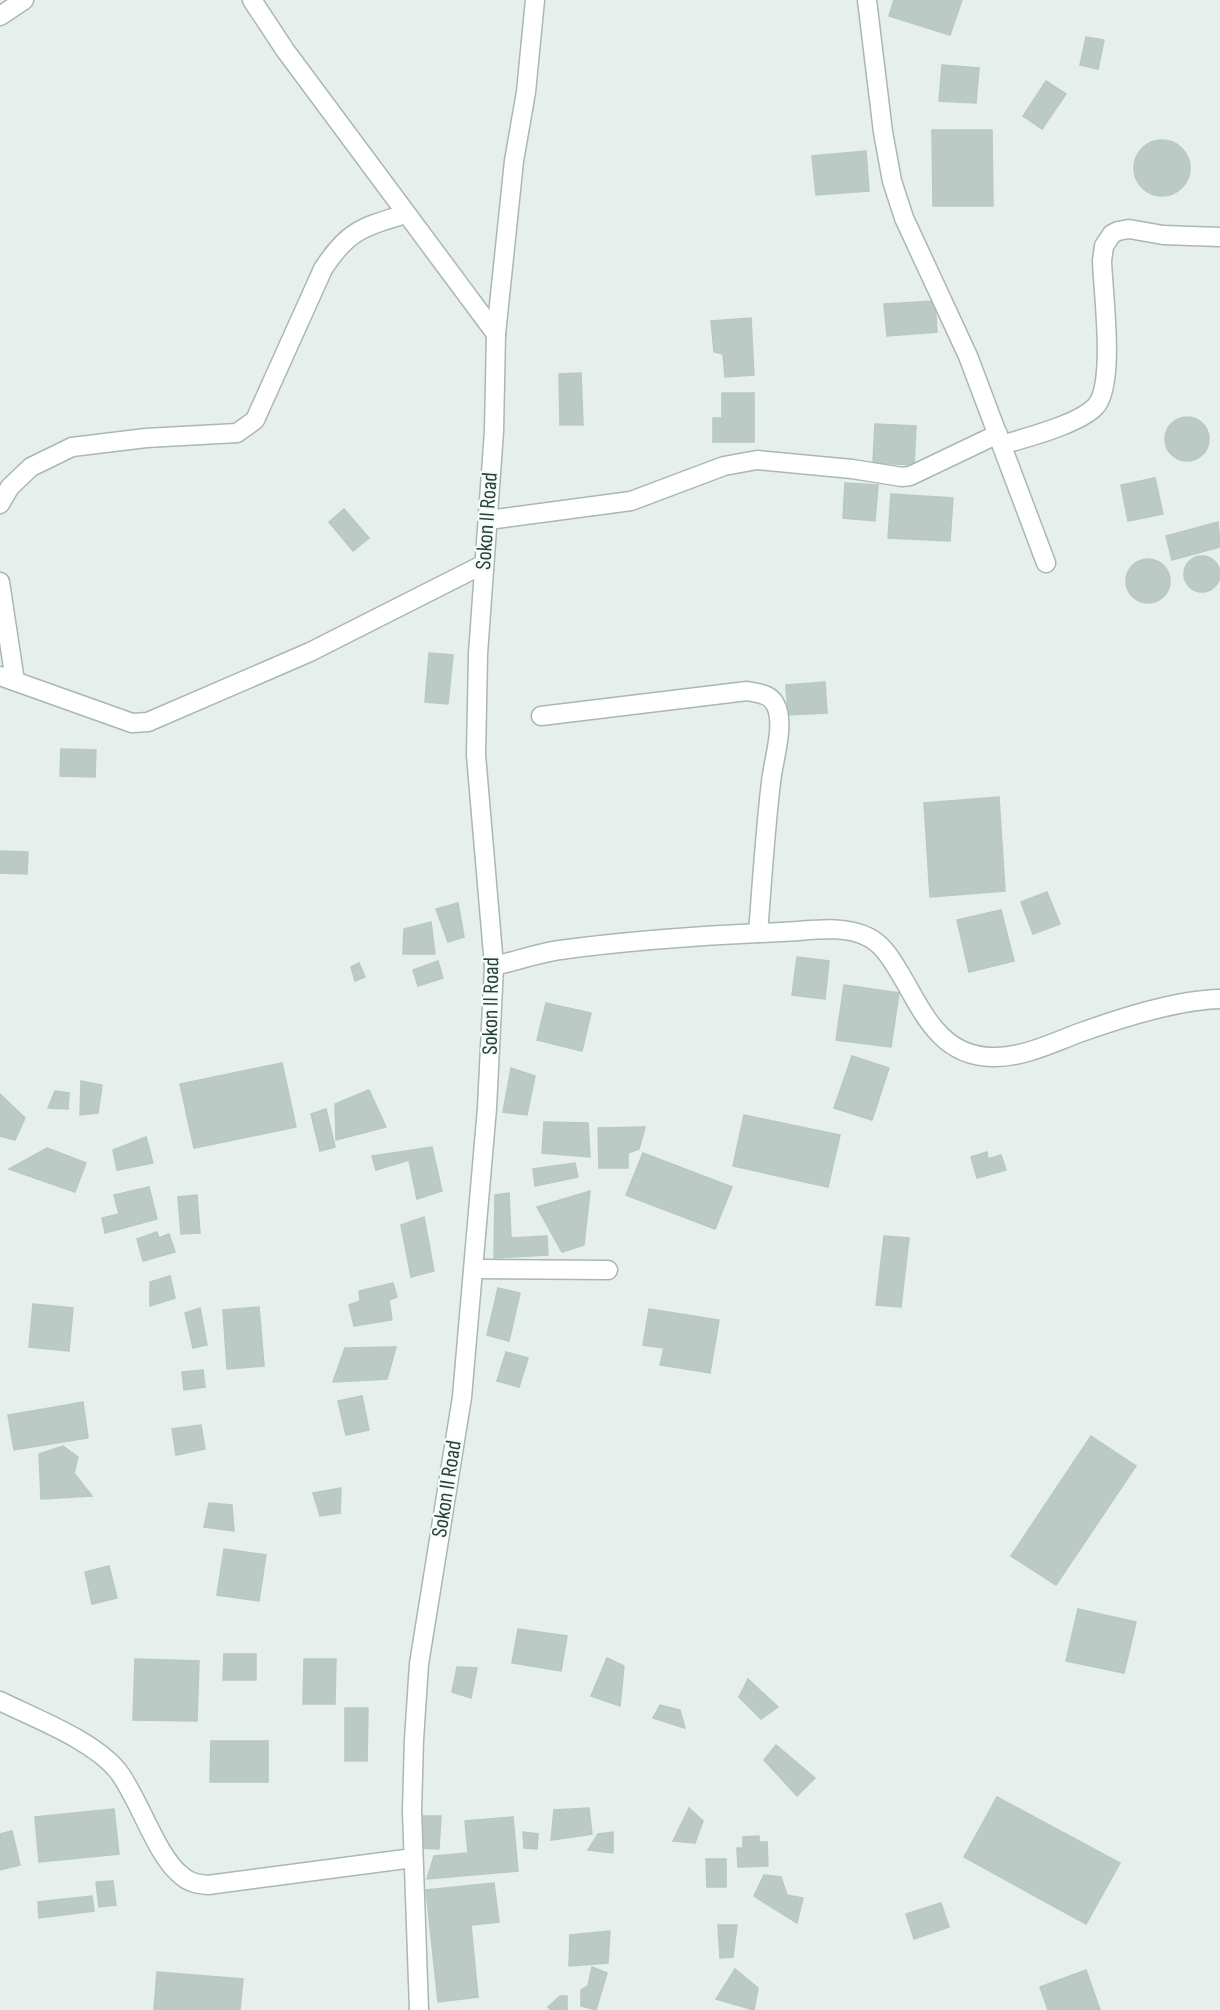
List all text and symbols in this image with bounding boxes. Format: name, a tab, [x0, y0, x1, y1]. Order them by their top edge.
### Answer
street label: Sokon II Road	[470, 471, 504, 571]
street label: Sokon II Road	[477, 957, 505, 1055]
street label: Sokon II Road	[426, 1439, 468, 1539]

